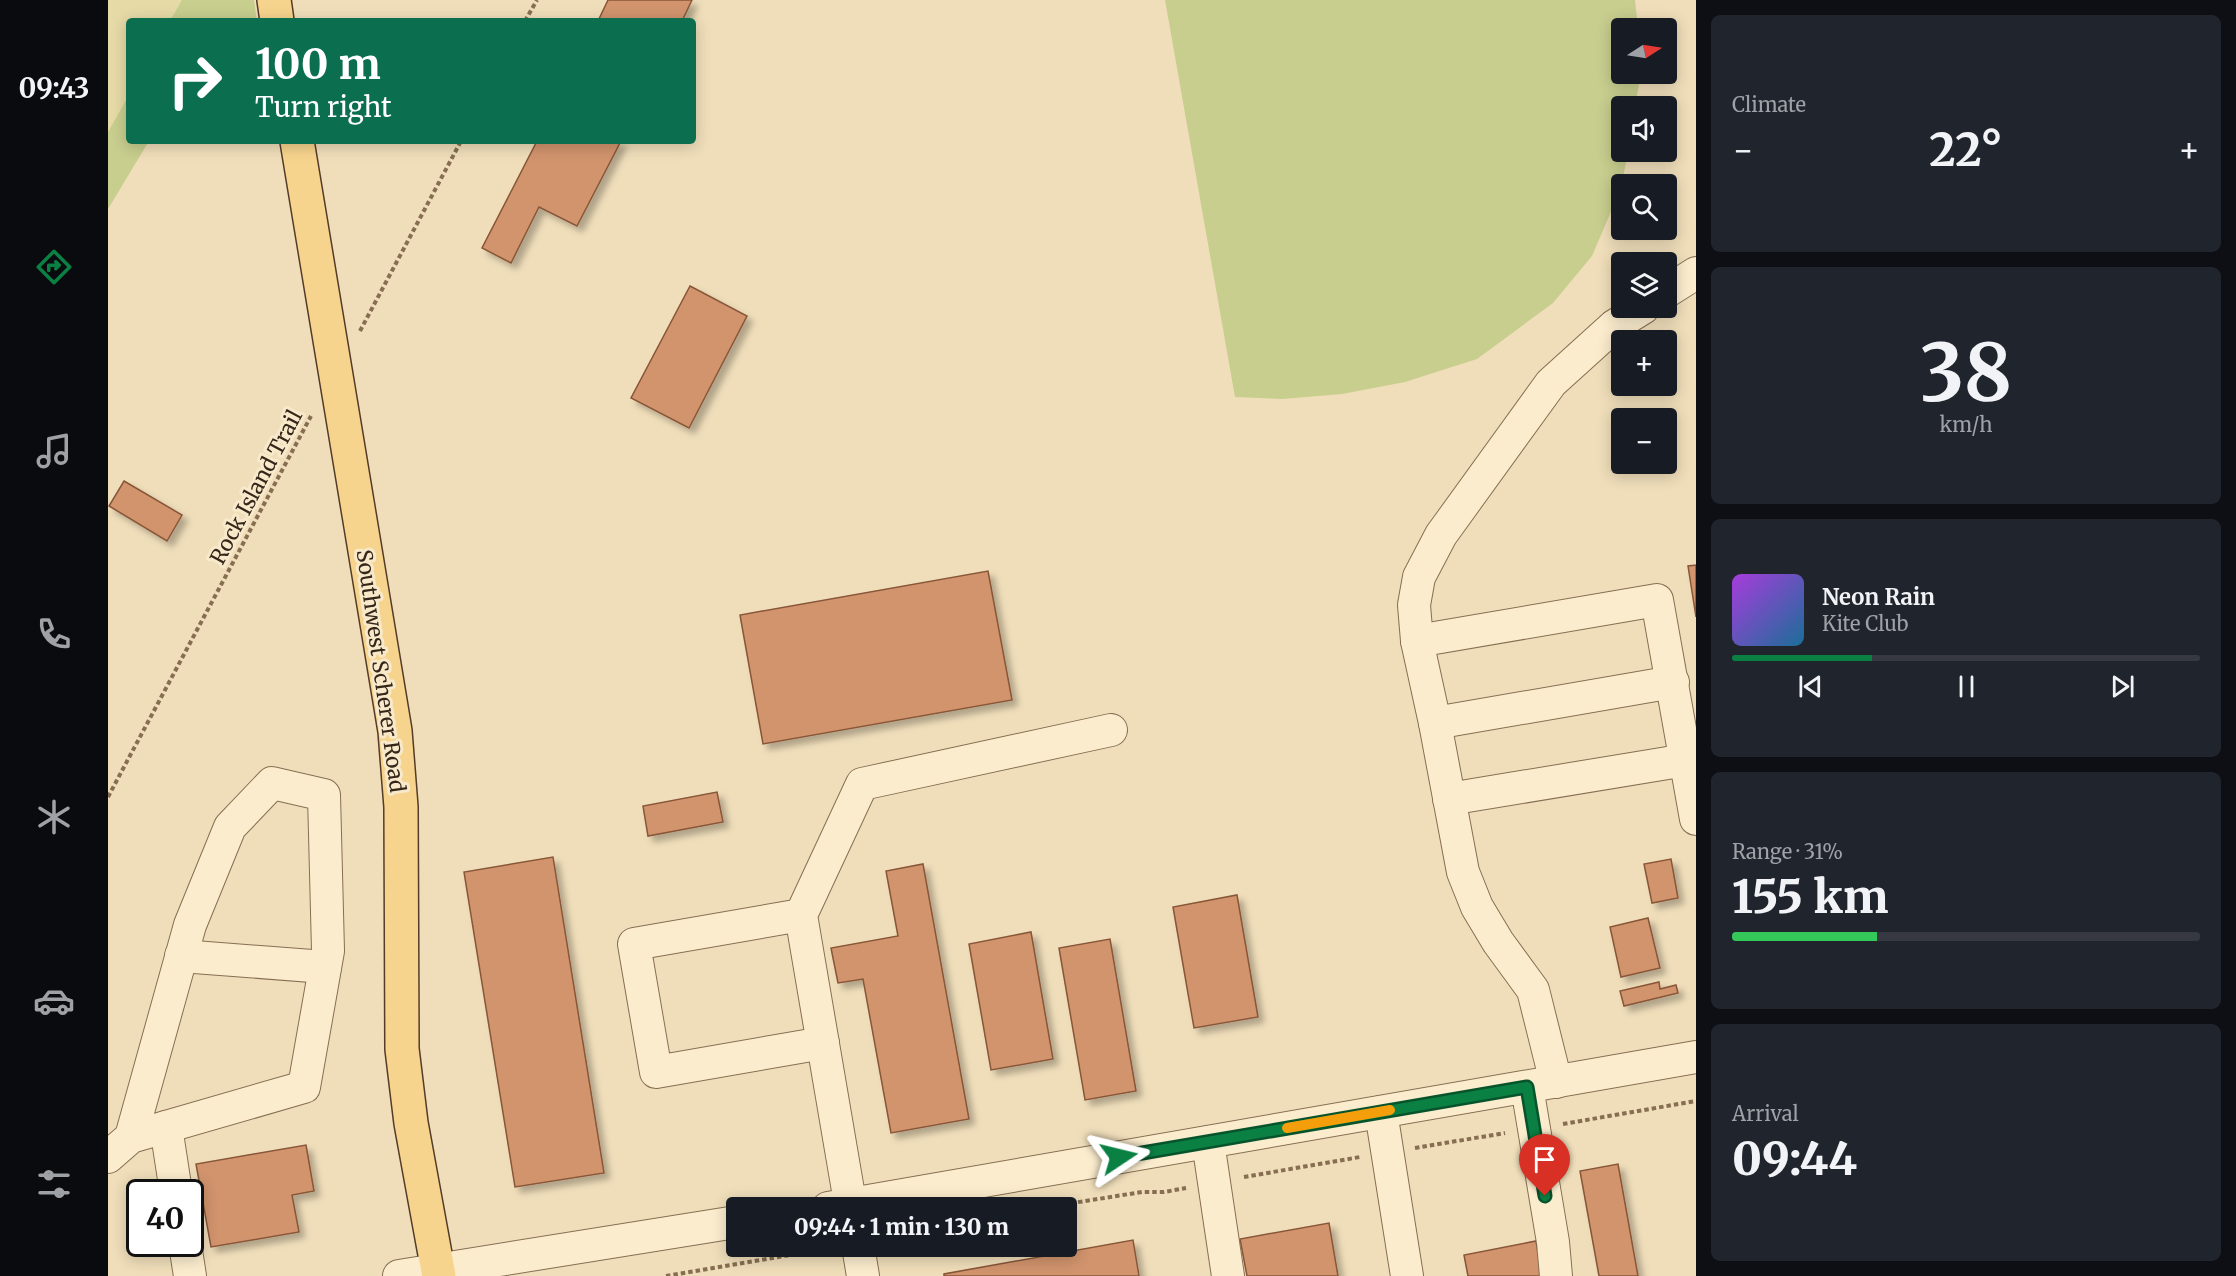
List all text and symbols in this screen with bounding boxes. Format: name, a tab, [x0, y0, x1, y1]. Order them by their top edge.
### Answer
north arrow	[1611, 18, 1677, 84]
map controls	[1611, 18, 1677, 474]
text: 100 m	[255, 38, 381, 90]
icon: right	[156, 42, 234, 120]
text: 09:43	[19, 71, 89, 105]
text: Turn right	[255, 90, 392, 124]
text: Climate	[1732, 92, 1806, 117]
button: sound	[1611, 96, 1677, 162]
text: 22°	[1929, 122, 2003, 178]
text: −	[1732, 130, 1754, 171]
text: +	[2178, 130, 2200, 171]
button: search	[1611, 174, 1677, 240]
icon: directions	[33, 246, 75, 288]
button: layers	[1611, 252, 1677, 318]
text: 38	[1920, 324, 2012, 422]
button: +	[1611, 330, 1677, 396]
street label: Rock Island Trail	[204, 405, 308, 569]
button: −	[1611, 408, 1677, 474]
text: km/h	[1940, 412, 1992, 437]
icon: music	[33, 430, 75, 472]
street label: Southwest Scherer Road	[351, 548, 411, 794]
text: Neon Rain	[1822, 583, 1935, 611]
text: Kite Club	[1822, 611, 1908, 636]
icon: phone	[33, 613, 75, 655]
icon: previous	[1794, 670, 1827, 703]
icon: pause	[1950, 670, 1983, 703]
icon: next	[2106, 670, 2139, 703]
icon: climate	[33, 796, 75, 838]
text: Range · 31%	[1732, 839, 1843, 864]
text: 155 km	[1732, 869, 1888, 925]
icon: car	[33, 980, 75, 1022]
text: Arrival	[1732, 1101, 1799, 1126]
position arrow	[1087, 1125, 1151, 1189]
text: 09:44	[1732, 1131, 1857, 1187]
pin	[1519, 1134, 1570, 1196]
icon: arrive	[1528, 1143, 1561, 1176]
icon: filters	[33, 1163, 75, 1205]
speed limit sign: 40	[126, 1179, 204, 1257]
text: 09:44 · 1 min · 130 m	[794, 1213, 1009, 1241]

